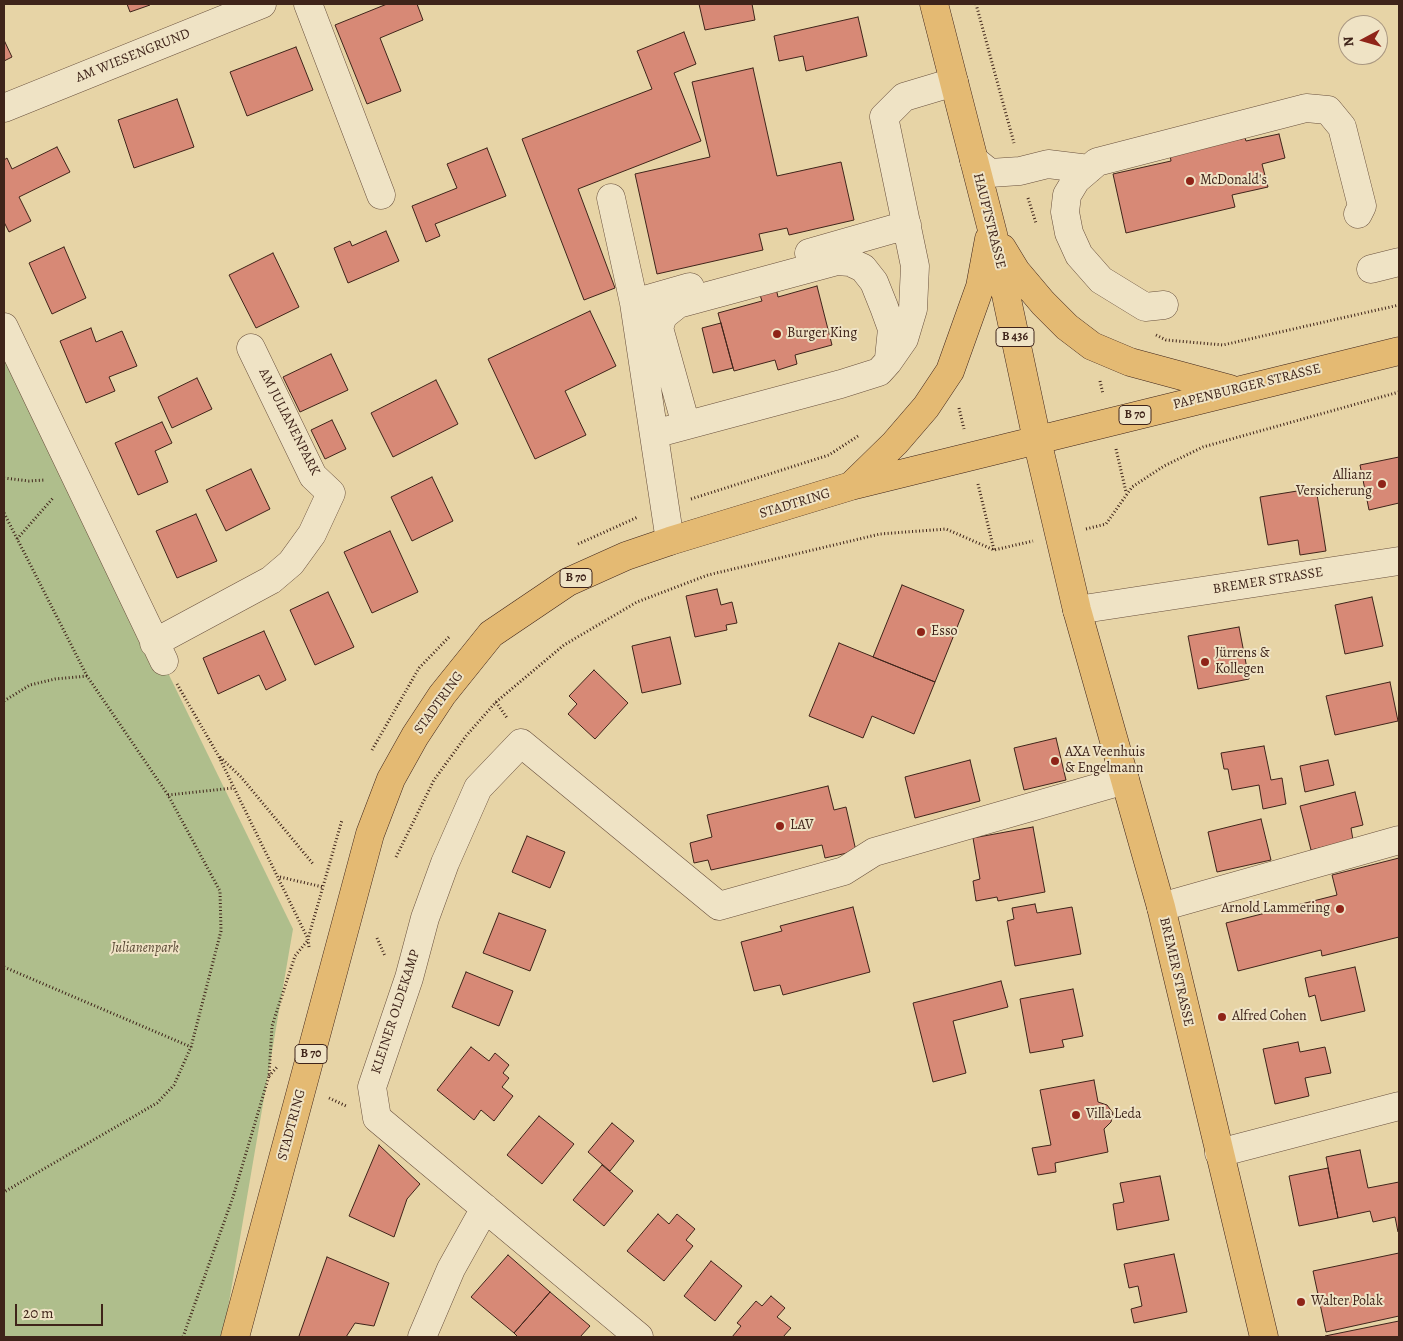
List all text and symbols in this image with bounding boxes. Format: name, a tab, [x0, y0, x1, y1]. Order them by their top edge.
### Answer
north arrow	[1338, 15, 1388, 65]
street label: AM WIESENGRUND	[73, 25, 193, 87]
text: N	[1339, 35, 1359, 48]
street label: HAUPTSTRASSE	[969, 171, 1009, 271]
place label: McDonald's	[1200, 173, 1267, 189]
marker: McDonald's	[1184, 175, 1196, 187]
place label: Burger King	[787, 326, 857, 342]
marker: Burger King	[771, 328, 783, 340]
road number: B 436	[996, 328, 1034, 347]
street label: PAPENBURGER STRASSE	[1171, 360, 1323, 414]
street label: AM JULIANENPARK	[255, 366, 323, 478]
road number: B 70	[1119, 406, 1151, 424]
place label: Allianz Versicherung	[1296, 468, 1372, 501]
marker: Allianz Versicherung	[1376, 478, 1388, 490]
street label: STADTRING	[758, 485, 832, 523]
street label: BREMER STRASSE	[1212, 564, 1324, 598]
road number: B 70	[560, 568, 592, 588]
place label: Esso	[931, 624, 958, 640]
marker: Esso	[915, 626, 927, 638]
place label: Jürrens & Kollegen	[1215, 646, 1269, 679]
marker: Jürrens & Kollegen	[1199, 656, 1211, 668]
street label: STADTRING	[411, 668, 467, 738]
place label: AXA Veenhuis & Engelmann	[1065, 745, 1145, 778]
marker: AXA Veenhuis & Engelmann	[1049, 755, 1061, 767]
place label: LAV	[790, 818, 814, 834]
marker: LAV	[774, 820, 786, 832]
place label: Arnold Lammering	[1221, 901, 1330, 917]
marker: Arnold Lammering	[1334, 903, 1346, 915]
street label: BREMER STRASSE	[1155, 916, 1197, 1028]
park label: Julianenpark	[111, 941, 179, 957]
street label: KLEINER OLDEKAMP	[368, 948, 424, 1076]
place label: Alfred Cohen	[1232, 1009, 1307, 1025]
marker: Alfred Cohen	[1216, 1011, 1228, 1023]
road number: B 70	[295, 1044, 327, 1064]
street label: STADTRING	[274, 1087, 310, 1163]
place label: Villa Leda	[1086, 1107, 1141, 1123]
marker: Villa Leda	[1070, 1109, 1082, 1121]
scale bar	[18, 1294, 105, 1326]
place label: Walter Polak	[1311, 1294, 1383, 1310]
marker: Walter Polak	[1295, 1296, 1307, 1308]
text: 20 m	[23, 1303, 54, 1323]

